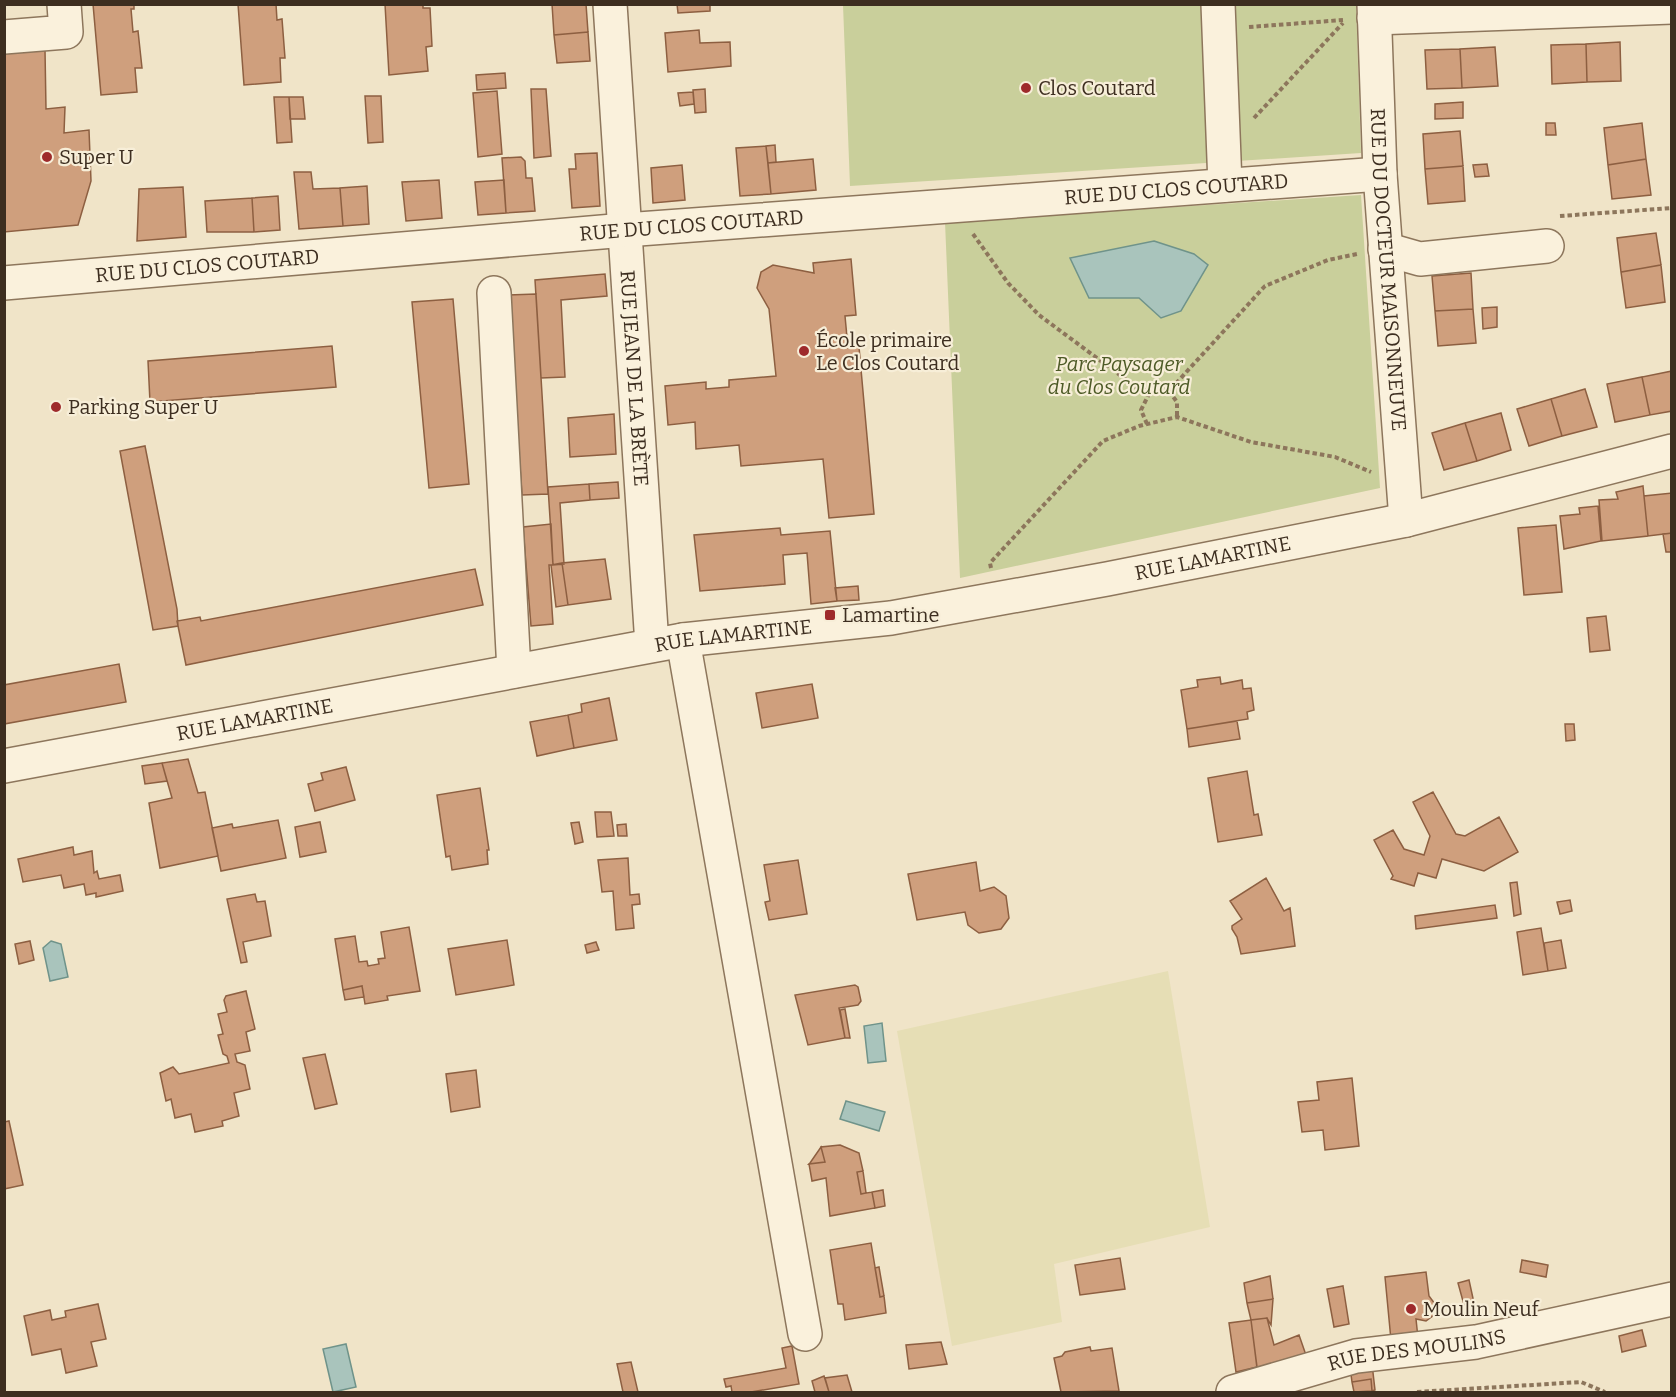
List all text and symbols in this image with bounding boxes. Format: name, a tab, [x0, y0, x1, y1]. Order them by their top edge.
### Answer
place label: Clos Coutard	[1038, 76, 1156, 100]
marker: Clos Coutard	[1019, 81, 1033, 95]
street label: RUE DU DOCTEUR MAISONNEUVE	[1366, 108, 1411, 432]
place label: Super U	[59, 145, 134, 169]
marker: Super U	[40, 150, 54, 164]
street label: RUE DU CLOS COUTARD	[1063, 169, 1289, 209]
street label: RUE DU CLOS COUTARD	[578, 205, 805, 246]
street label: RUE DU CLOS COUTARD	[94, 244, 320, 287]
street label: RUE JEAN DE LA BRÈTE	[615, 269, 654, 487]
place label: École primaire Le Clos Coutard	[816, 328, 959, 375]
marker: École primaire Le Clos Coutard	[797, 344, 811, 358]
park label: Parc Paysager du Clos Coutard	[1048, 352, 1190, 399]
place label: Parking Super U	[68, 395, 218, 419]
marker: Parking Super U	[49, 400, 63, 414]
street label: RUE LAMARTINE	[1133, 531, 1293, 585]
place label: Lamartine	[842, 603, 939, 627]
marker: Lamartine	[823, 608, 837, 622]
street label: RUE LAMARTINE	[652, 614, 813, 657]
street label: RUE LAMARTINE	[175, 693, 335, 746]
place label: Moulin Neuf	[1423, 1297, 1541, 1321]
marker: Moulin Neuf	[1404, 1302, 1418, 1316]
street label: RUE DES MOULINS	[1325, 1324, 1508, 1376]

